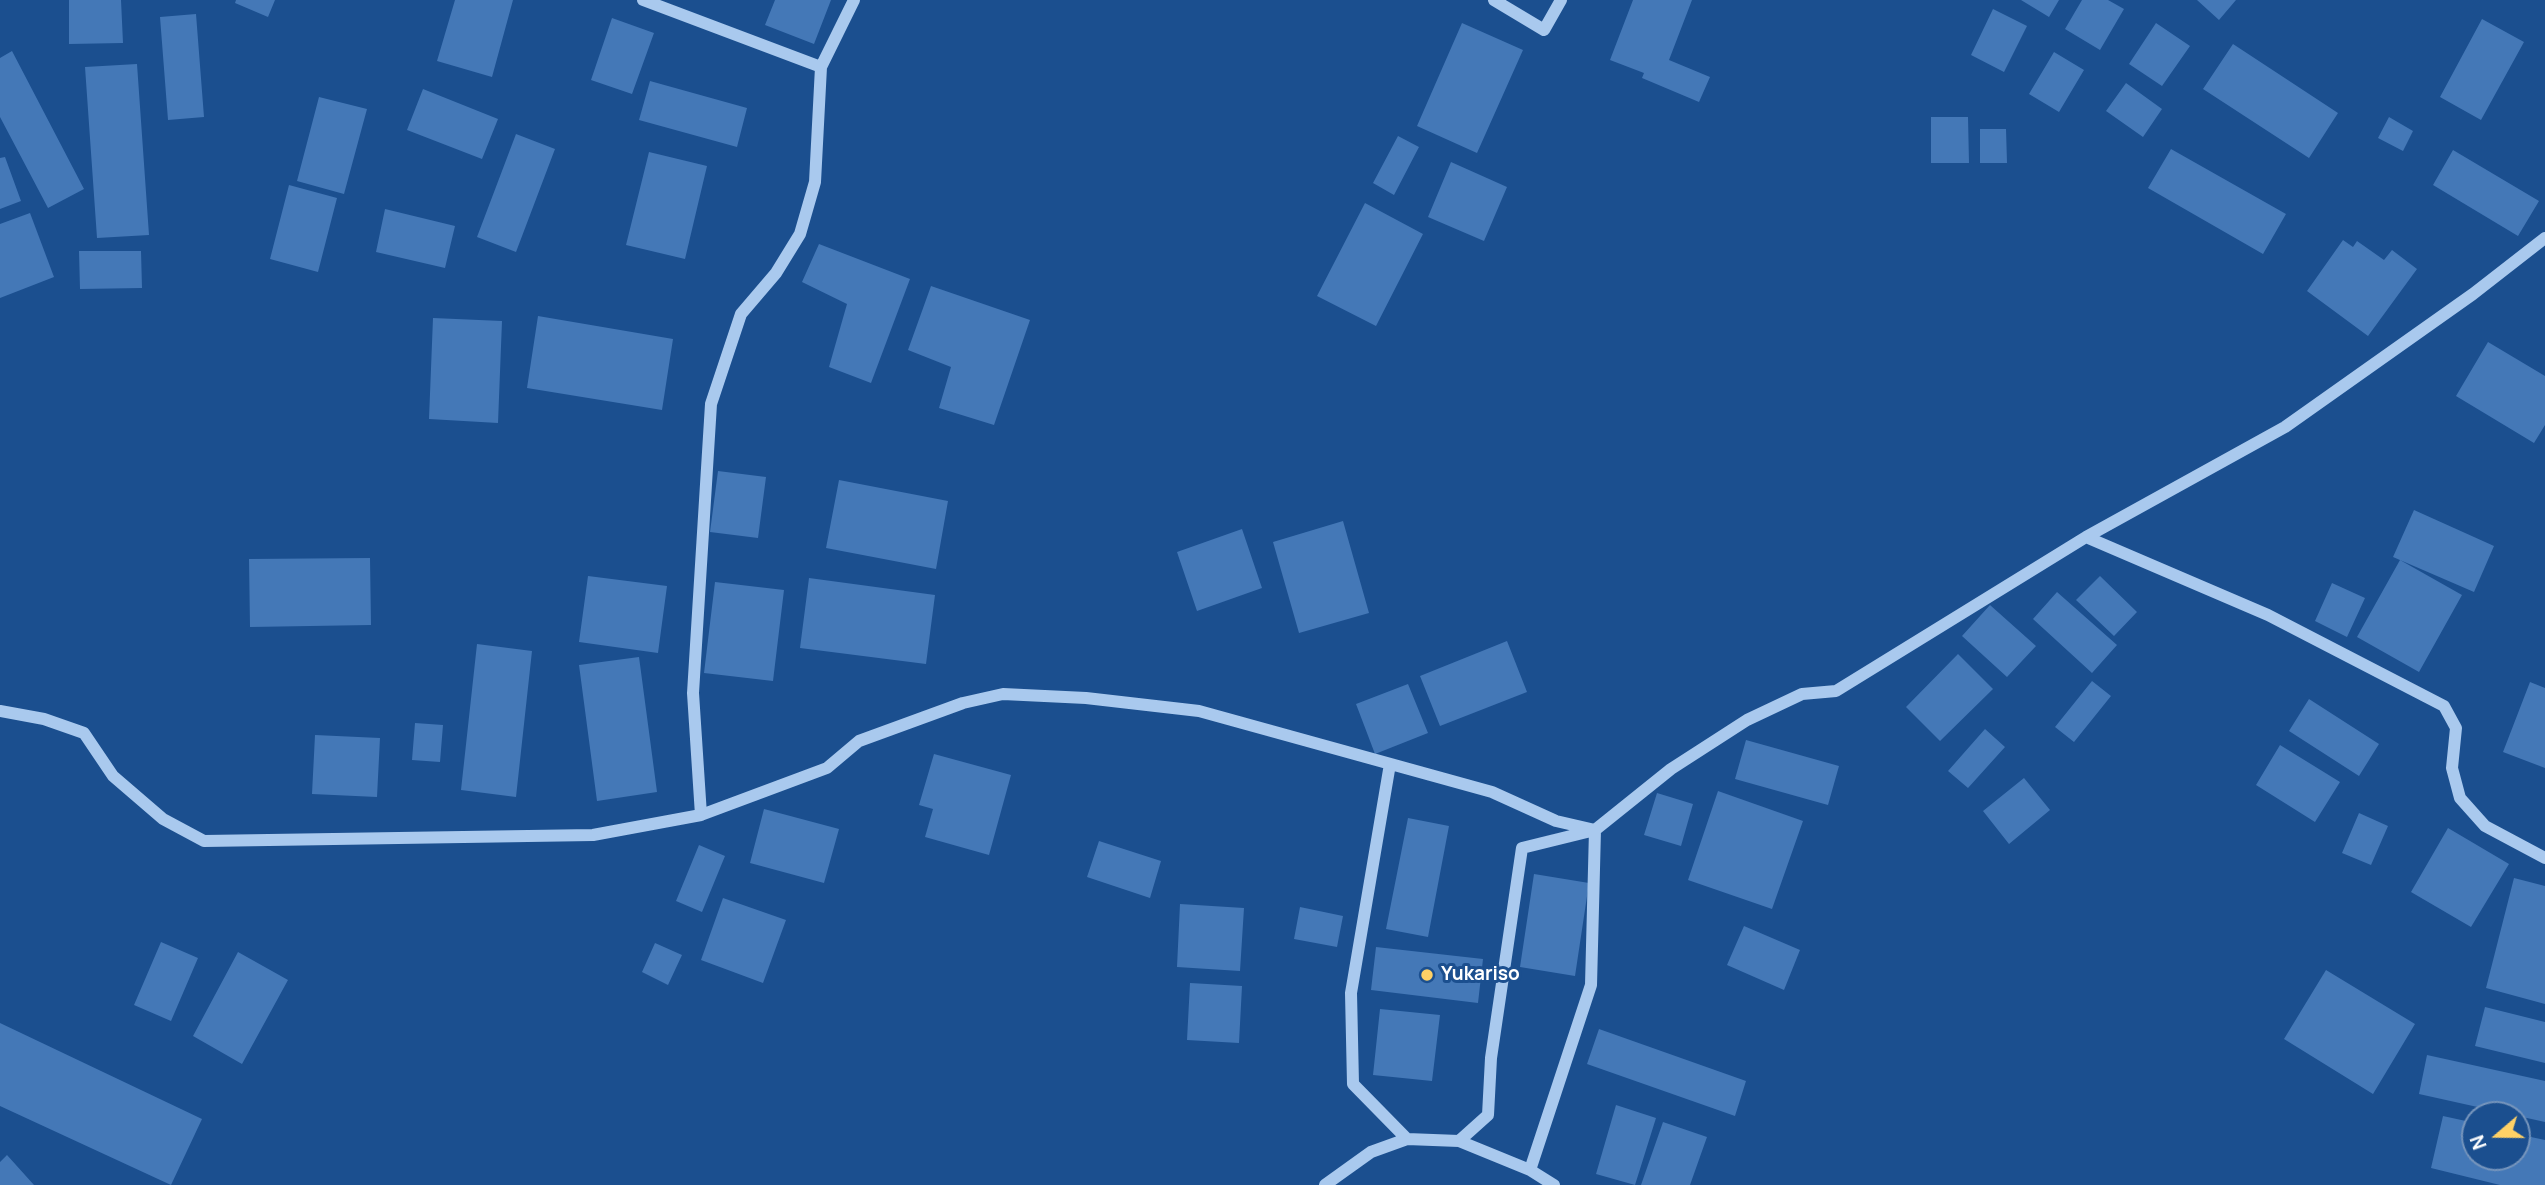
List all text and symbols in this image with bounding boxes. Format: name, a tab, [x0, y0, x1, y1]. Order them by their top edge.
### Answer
place label: Yukariso	[1441, 964, 1520, 986]
marker: Yukariso	[1419, 967, 1435, 983]
north arrow	[2461, 1101, 2531, 1171]
text: N	[2464, 1132, 2493, 1153]

